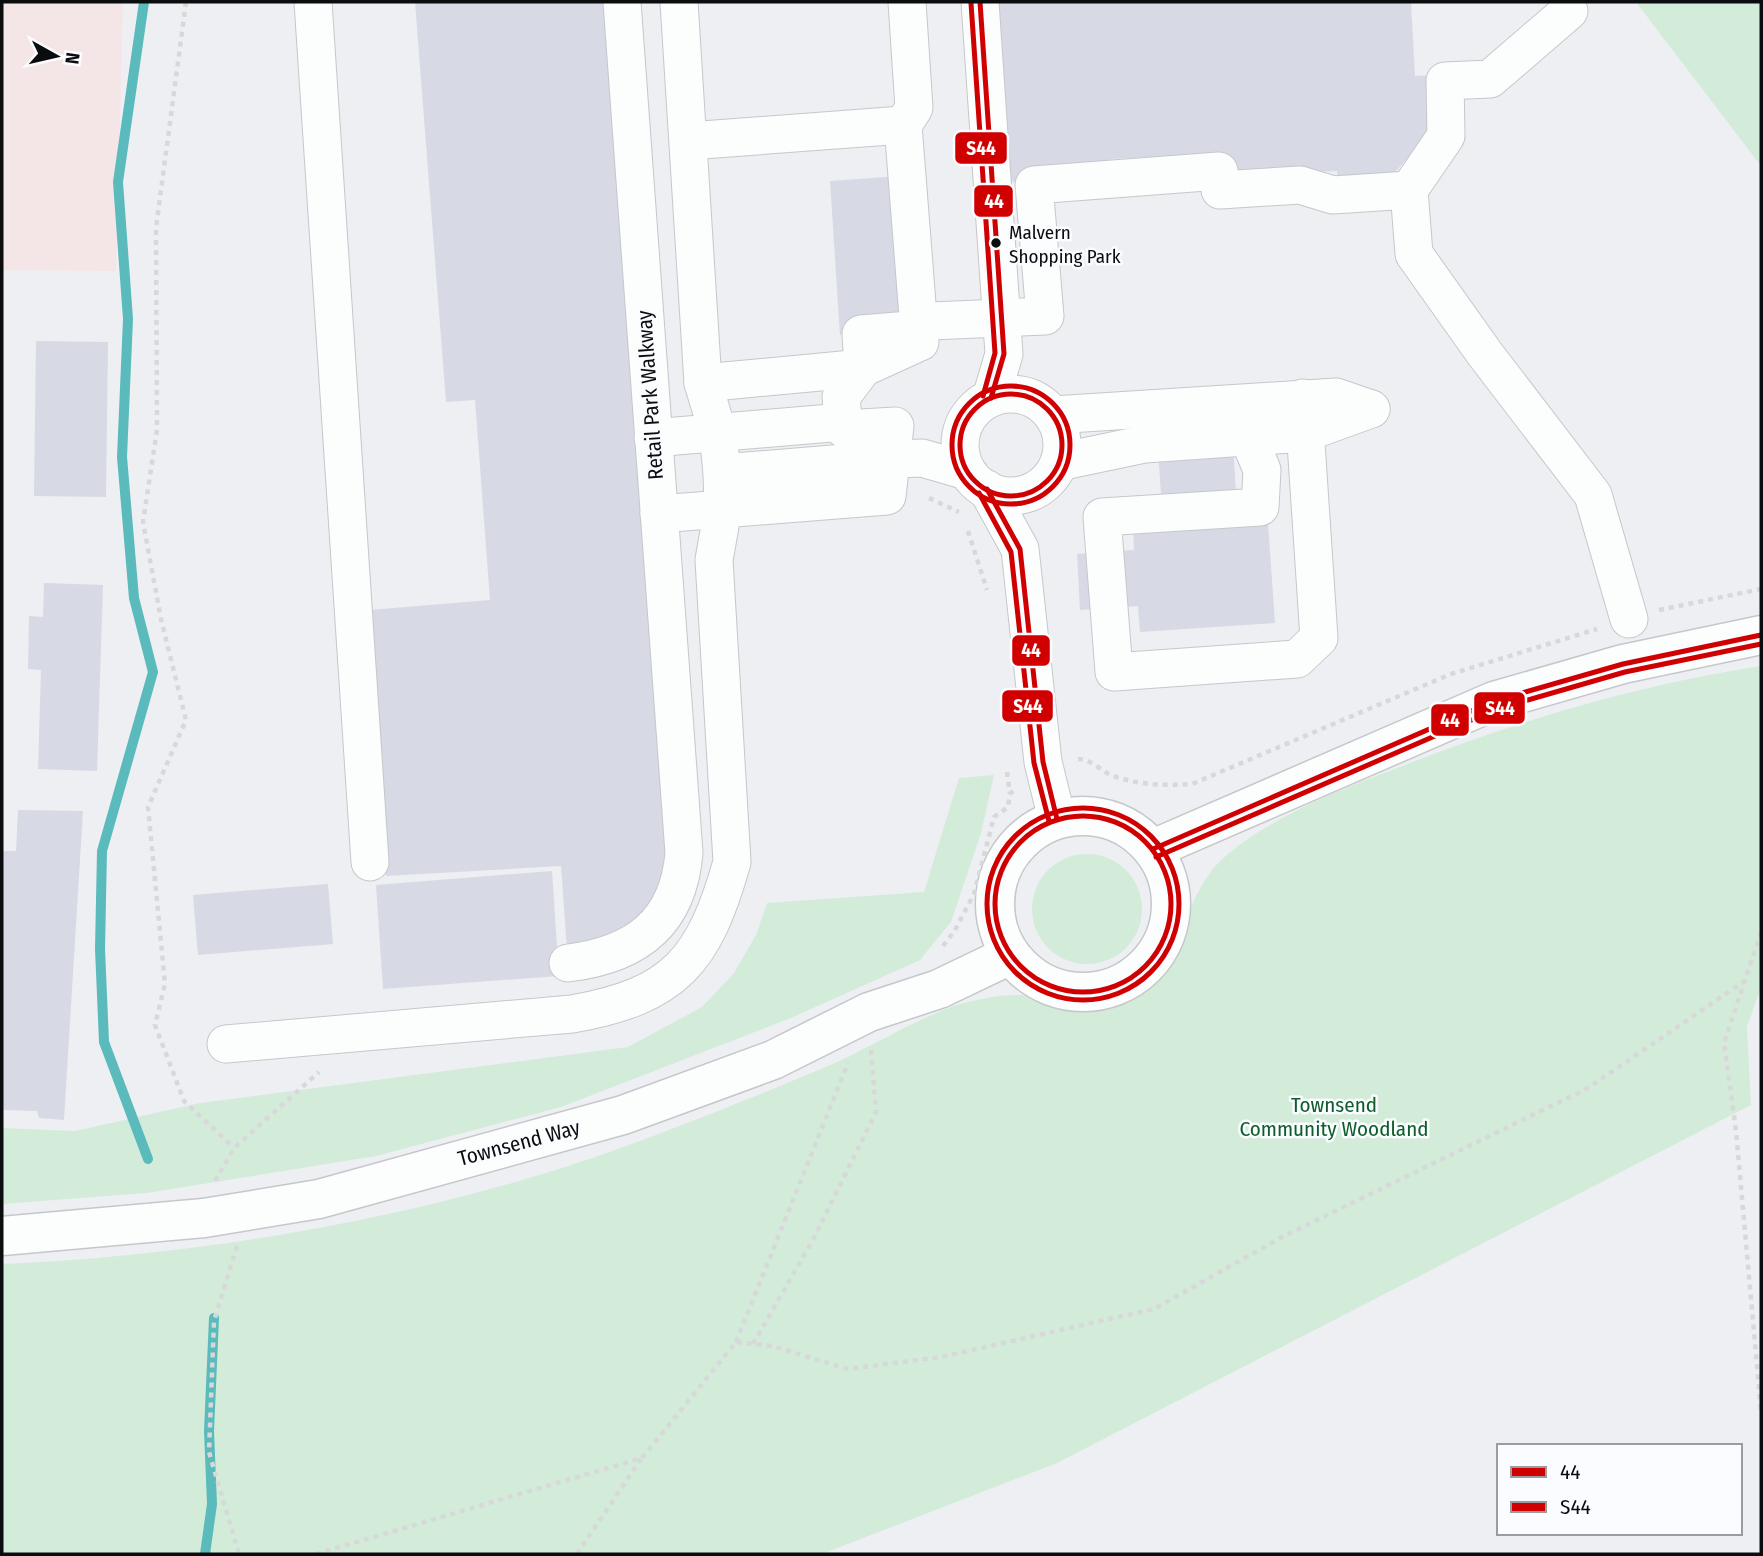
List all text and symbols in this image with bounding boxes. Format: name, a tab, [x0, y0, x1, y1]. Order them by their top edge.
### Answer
north arrow	[21, 21, 91, 91]
text: N	[60, 51, 85, 66]
line badge: S44	[954, 131, 1008, 165]
text: S44	[966, 137, 996, 160]
line badge: 44	[973, 184, 1014, 218]
text: 44	[984, 190, 1004, 213]
place label: Malvern Shopping Park	[1009, 221, 1121, 268]
marker: Malvern Shopping Park	[989, 236, 1003, 250]
street label: Retail Park Walkway	[631, 309, 669, 481]
line badge: 44	[1011, 634, 1051, 667]
text: 44	[1021, 639, 1041, 662]
line badge: S44	[1001, 689, 1054, 723]
line badge: S44	[1473, 691, 1526, 725]
text: S44	[1013, 695, 1043, 718]
text: S44	[1485, 697, 1515, 720]
line badge: 44	[1430, 703, 1470, 737]
text: 44	[1440, 709, 1460, 732]
park label: Townsend Community Woodland	[1240, 1092, 1428, 1142]
street label: Townsend Way	[455, 1114, 584, 1172]
legend	[1497, 1444, 1742, 1535]
text: 44	[1560, 1459, 1580, 1485]
text: S44	[1560, 1494, 1591, 1520]

